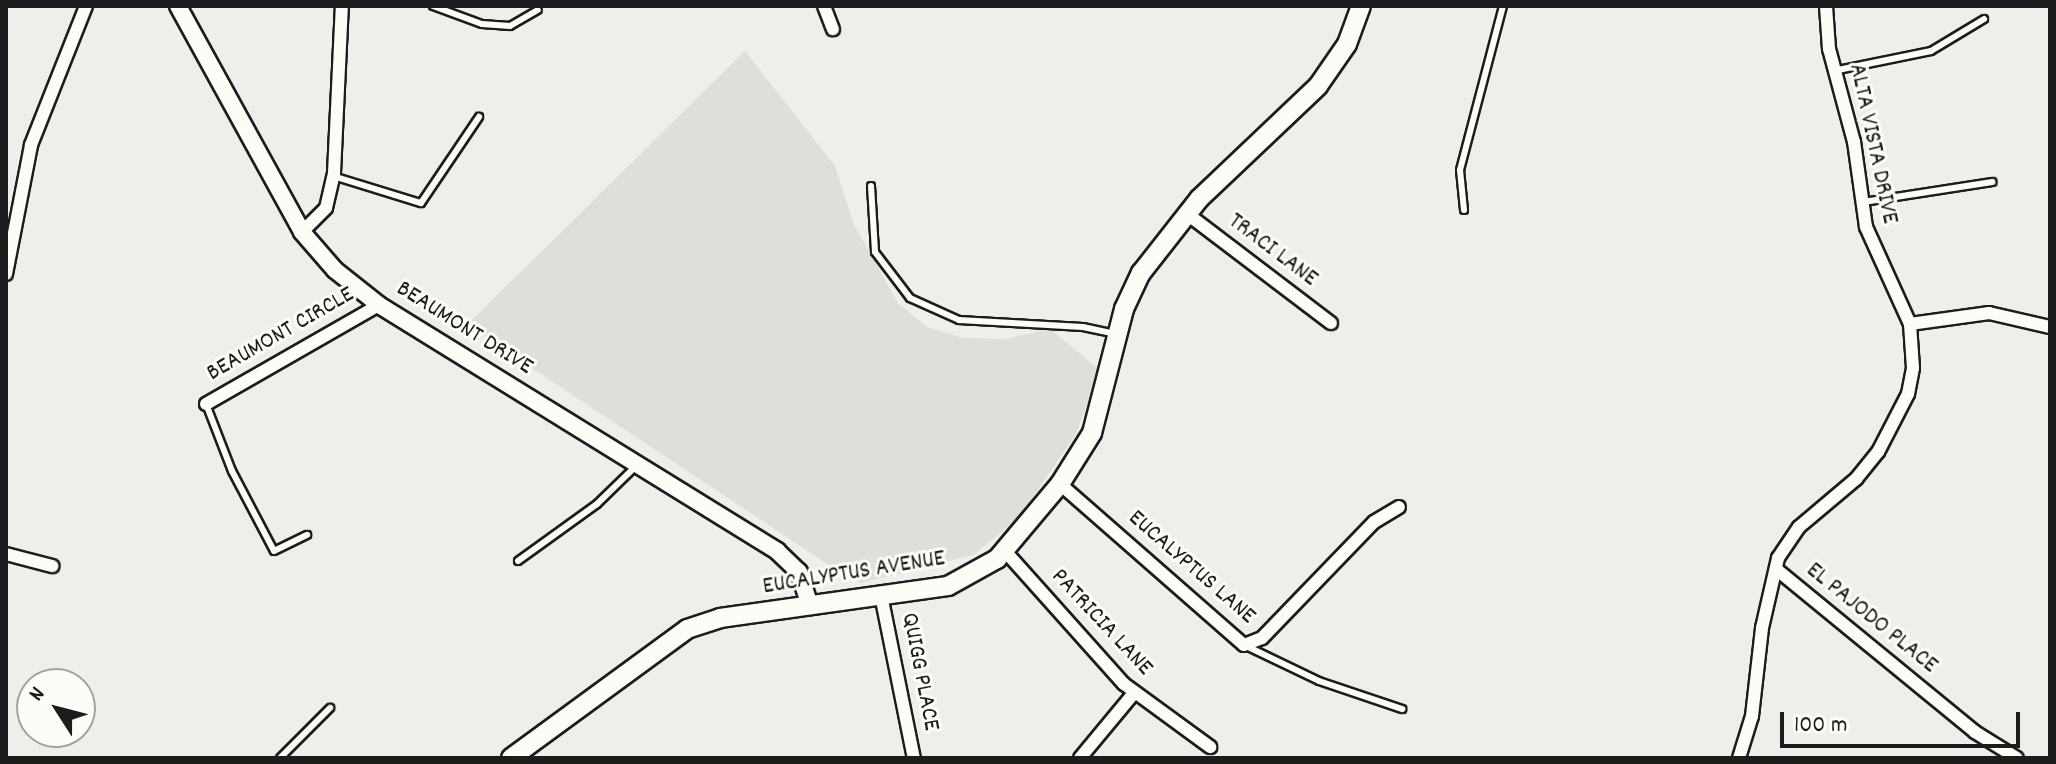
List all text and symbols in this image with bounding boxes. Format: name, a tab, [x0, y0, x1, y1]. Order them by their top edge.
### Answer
street label: ALTA VISTA DRIVE	[1841, 61, 1903, 227]
street label: TRACI LANE	[1221, 208, 1323, 294]
street label: BEAUMONT DRIVE	[390, 276, 538, 382]
street label: BEAUMONT CIRCLE	[202, 281, 360, 389]
street label: EUCALYPTUS LANE	[1121, 505, 1261, 631]
street label: EUCALYPTUS AVENUE	[761, 545, 947, 603]
street label: EL PAJODO PLACE	[1799, 557, 1943, 681]
street label: PATRICIA LANE	[1044, 563, 1158, 683]
street label: QUIGG PLACE	[893, 611, 945, 733]
north arrow	[16, 668, 96, 748]
text: N	[22, 681, 54, 708]
scale bar	[1784, 696, 2024, 746]
text: 100 m	[1794, 709, 1847, 743]

